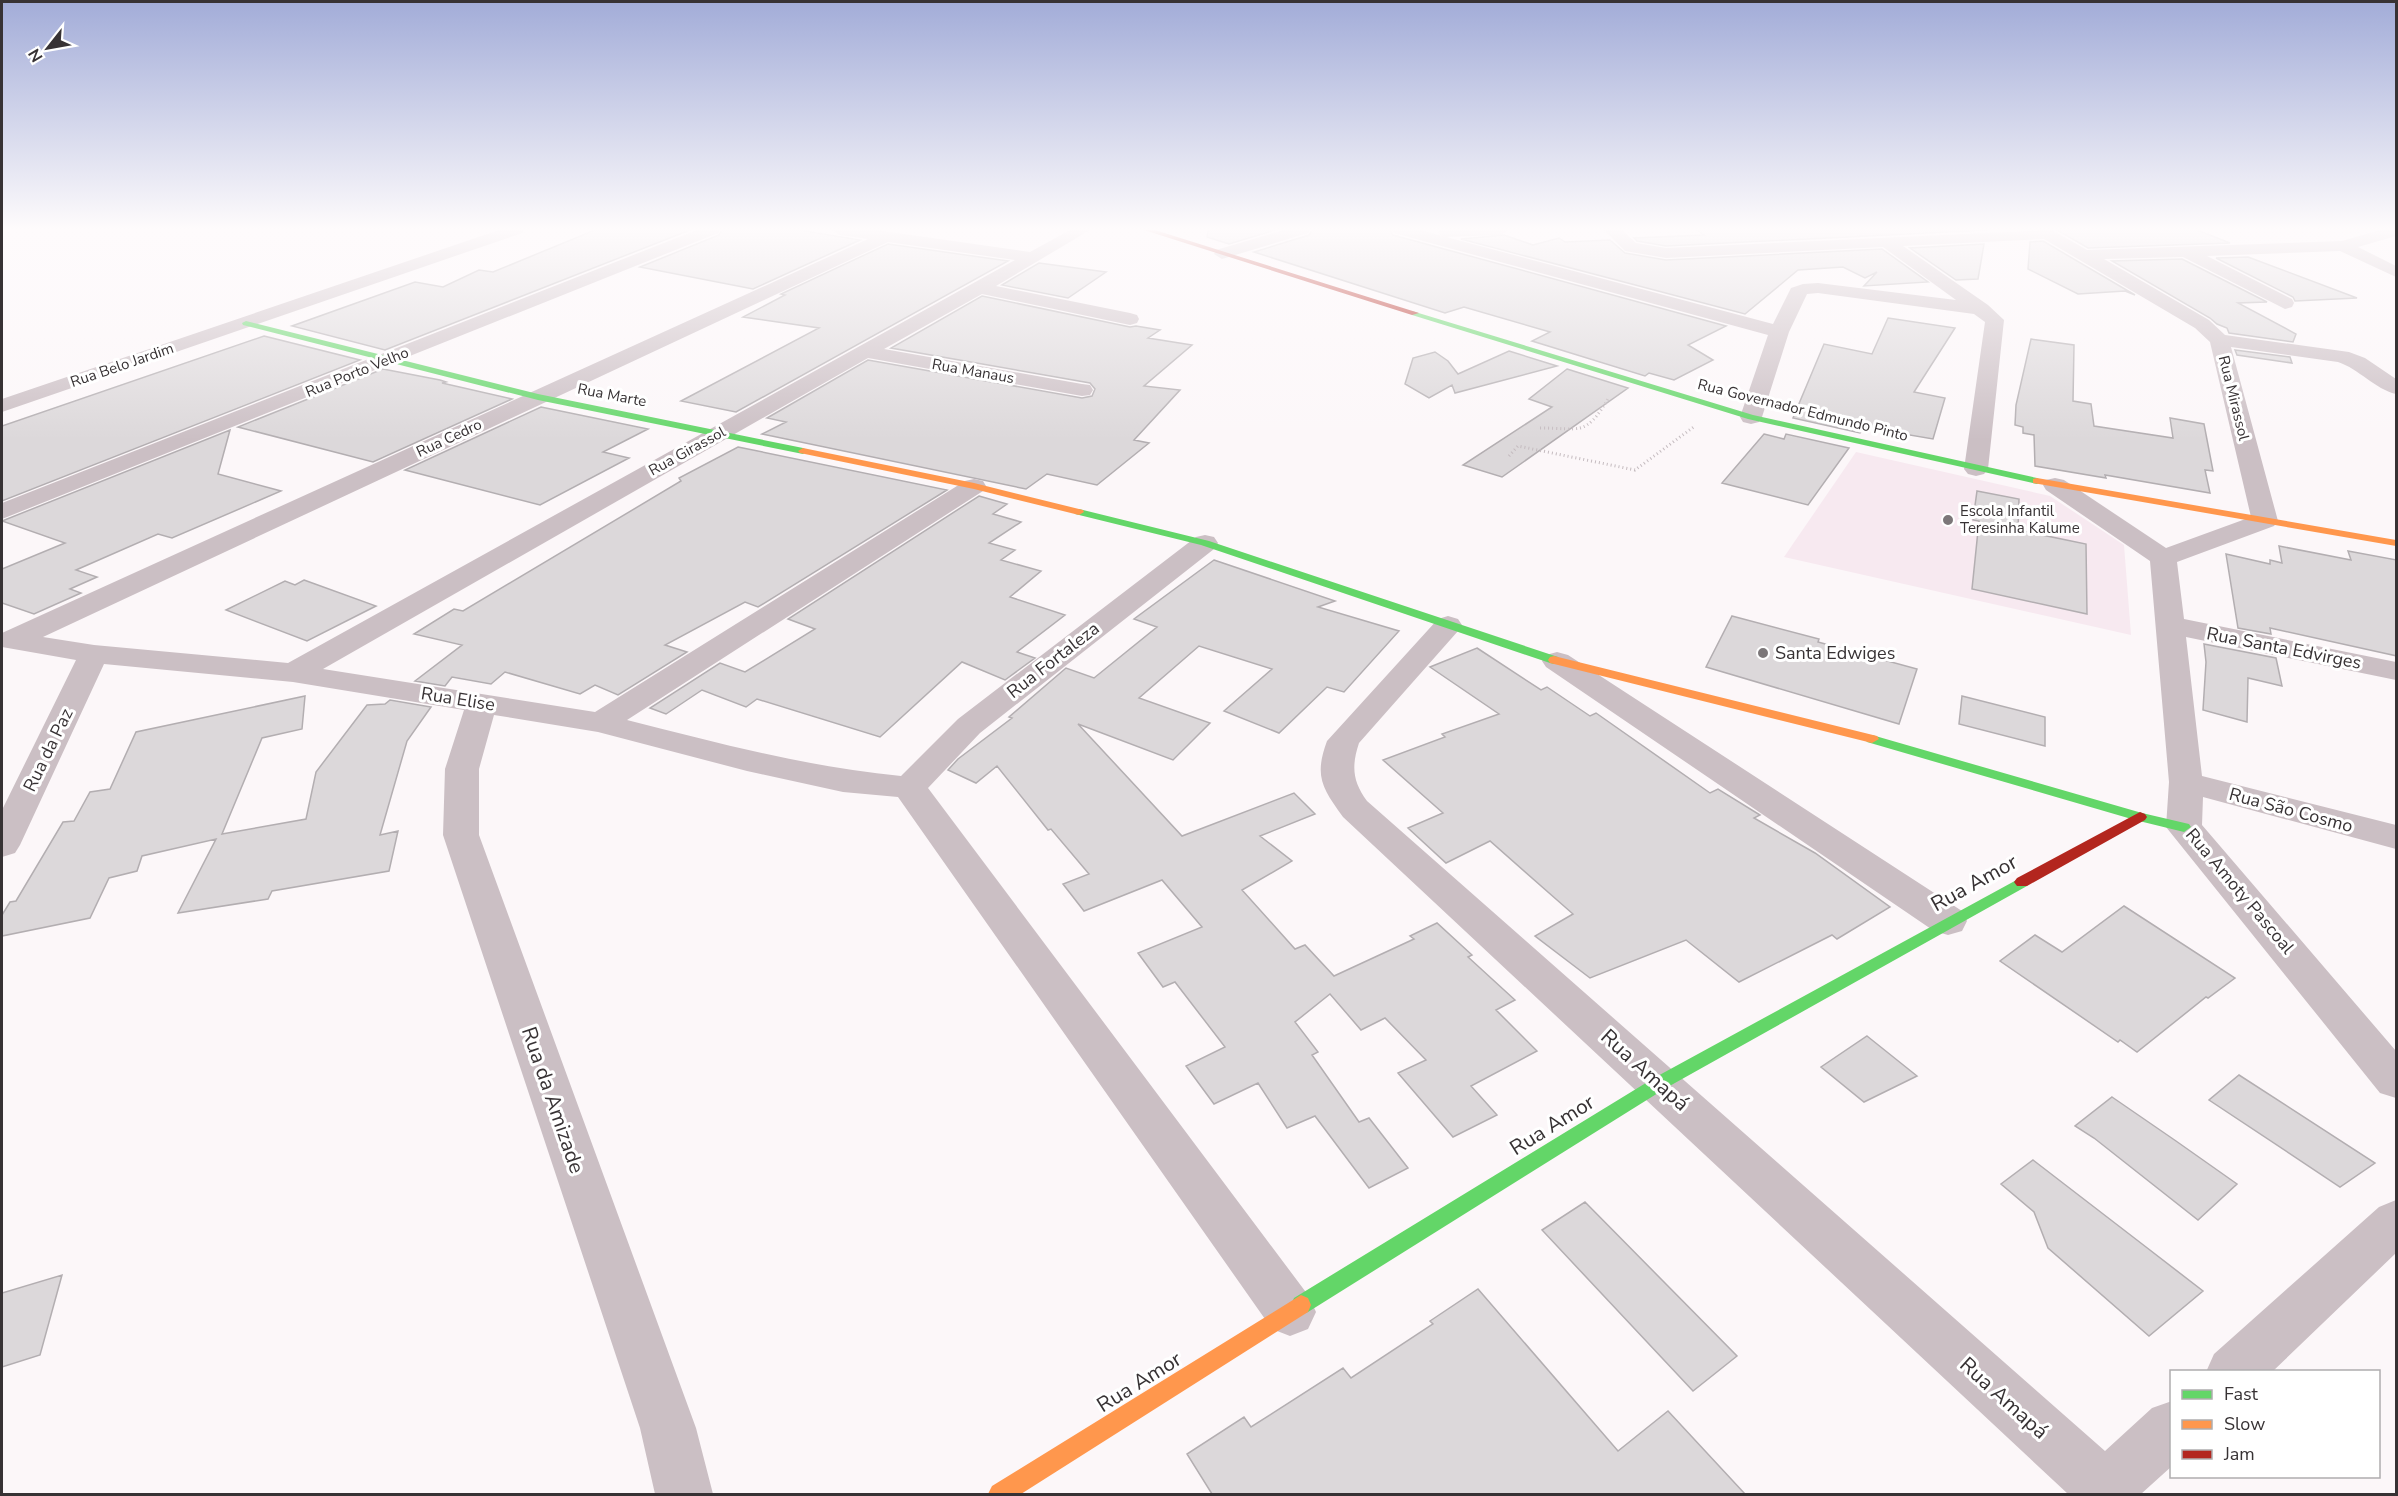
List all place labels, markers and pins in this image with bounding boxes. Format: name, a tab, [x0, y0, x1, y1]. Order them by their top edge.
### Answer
place label: Escola Infantil Teresinha Kalume	[1960, 501, 2080, 538]
marker: Escola Infantil Teresinha Kalume	[1941, 513, 1955, 527]
place label: Santa Edwiges	[1775, 641, 1895, 665]
marker: Santa Edwiges	[1756, 646, 1770, 660]

